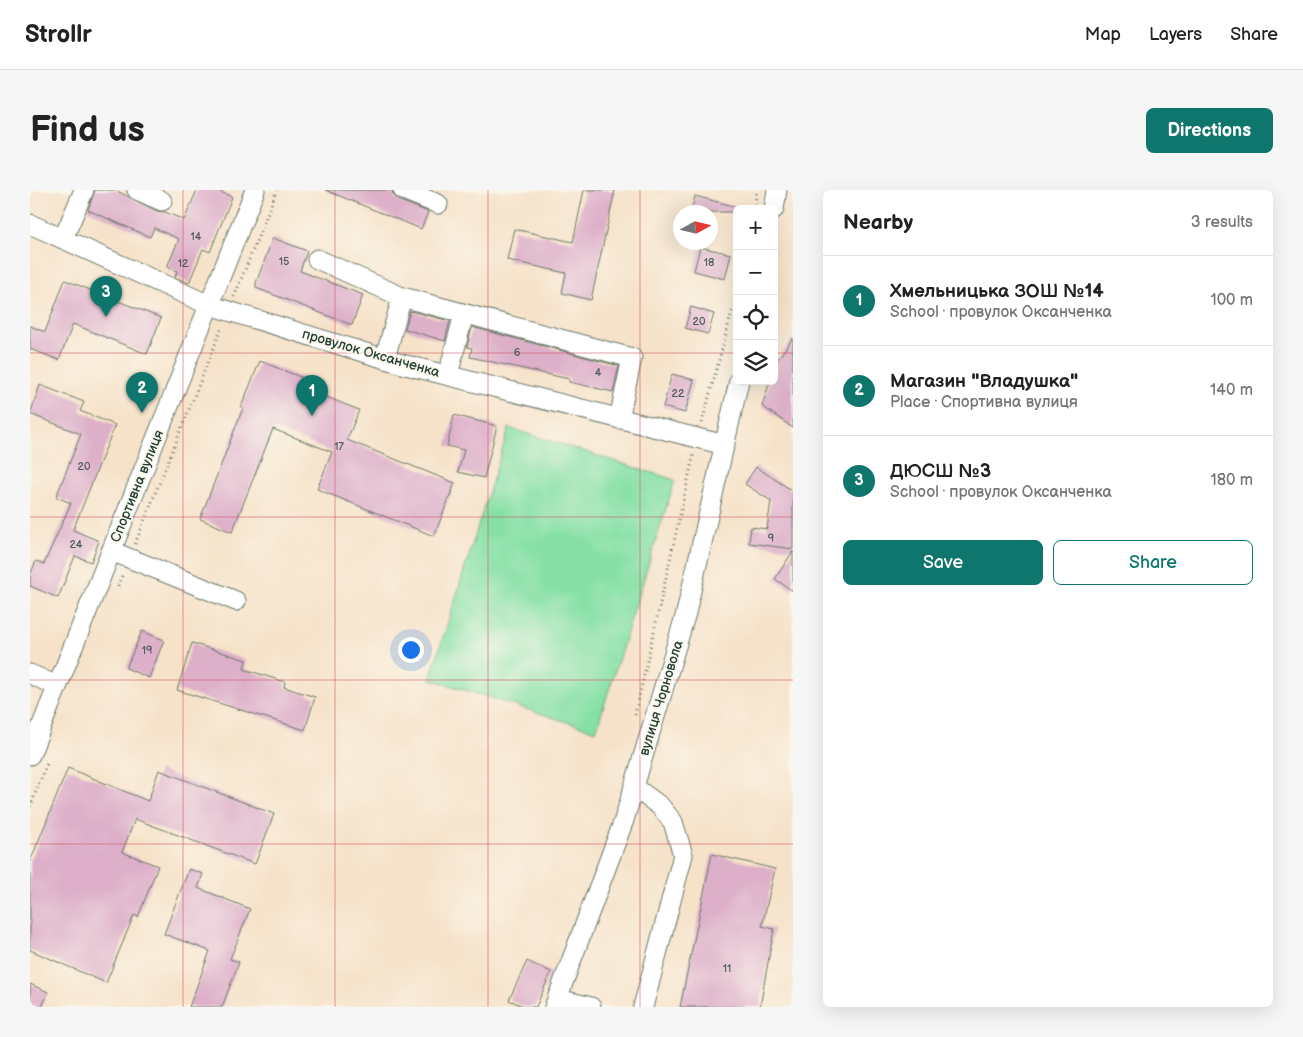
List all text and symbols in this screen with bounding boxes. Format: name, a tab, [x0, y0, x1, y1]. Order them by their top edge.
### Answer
text: Strollr	[25, 20, 92, 49]
text: Map	[1085, 24, 1121, 45]
text: Layers	[1149, 24, 1202, 45]
text: Share	[1230, 24, 1278, 45]
button: Directions	[1146, 108, 1273, 153]
text: Find us	[30, 109, 145, 152]
north arrow	[673, 205, 718, 250]
map controls	[733, 205, 778, 385]
button: +	[733, 205, 778, 250]
text: Nearby	[843, 210, 913, 235]
text: 3 results	[1191, 213, 1253, 232]
house number: 14	[191, 230, 202, 243]
button: −	[733, 250, 778, 295]
house number: 15	[279, 255, 289, 268]
house number: 18	[704, 256, 714, 269]
house number: 12	[178, 257, 189, 270]
pin: 3	[90, 276, 122, 317]
text: Хмельницька ЗОШ №14	[890, 280, 1104, 303]
text: 1	[856, 291, 862, 310]
text: 100 m	[1210, 291, 1253, 310]
button: locate	[733, 295, 778, 340]
text: School · провулок Оксанченка	[890, 303, 1112, 322]
house number: 20	[693, 315, 706, 328]
street label: провулок Оксанченка	[300, 325, 442, 381]
button: layers	[733, 340, 778, 385]
house number: 6	[514, 346, 521, 359]
house number: 4	[595, 366, 602, 379]
text: Магазин "Владушка"	[890, 370, 1078, 393]
pin: 2	[126, 372, 158, 413]
pin: 1	[296, 375, 328, 416]
text: 2	[854, 381, 864, 400]
text: 140 m	[1210, 381, 1253, 400]
house number: 22	[672, 387, 685, 400]
text: Place · Спортивна вулиця	[890, 393, 1078, 412]
street label: Спортивна вулиця	[107, 427, 167, 545]
house number: 17	[334, 440, 344, 453]
house number: 20	[78, 460, 91, 473]
text: ДЮСШ №3	[890, 460, 991, 483]
text: 3	[854, 471, 864, 490]
text: 180 m	[1211, 471, 1253, 490]
text: School · провулок Оксанченка	[890, 483, 1112, 502]
house number: 9	[768, 532, 774, 545]
house number: 24	[69, 538, 83, 551]
button: Save	[843, 540, 1043, 585]
button: Share	[1053, 540, 1253, 585]
your location	[398, 637, 424, 663]
street label: вулиця Чорновола	[635, 638, 687, 758]
house number: 19	[142, 644, 152, 657]
house number: 11	[723, 962, 731, 975]

